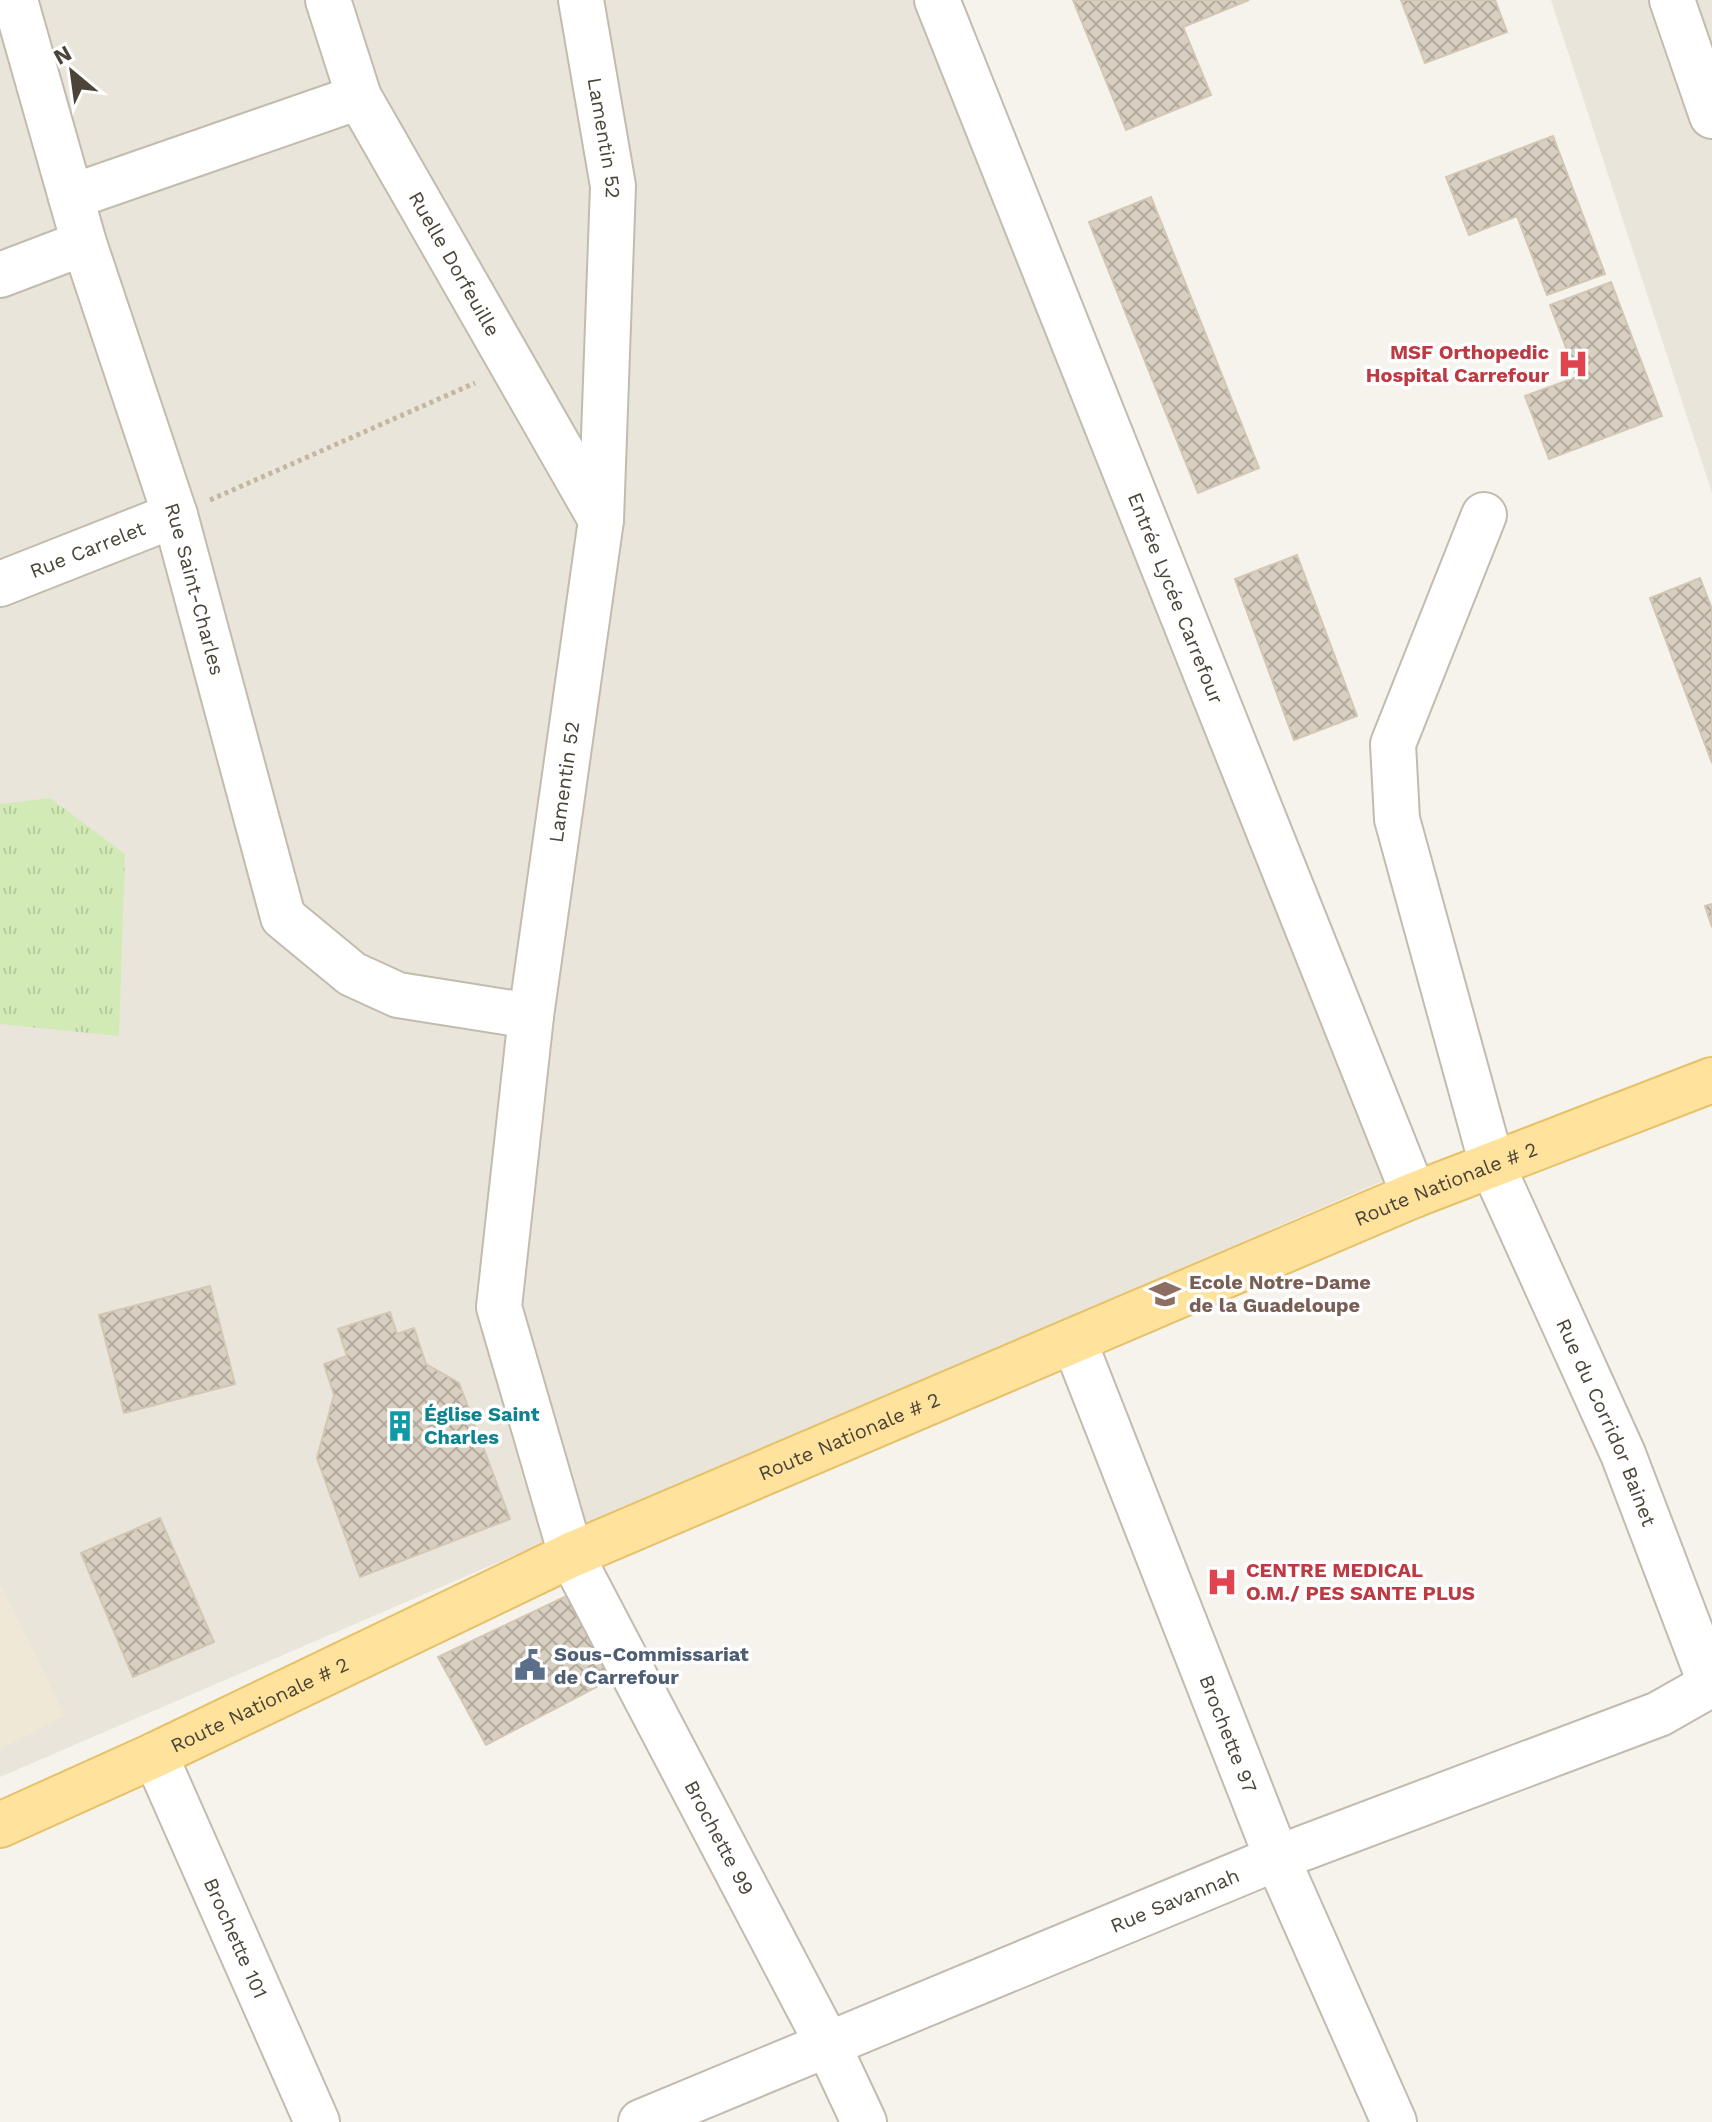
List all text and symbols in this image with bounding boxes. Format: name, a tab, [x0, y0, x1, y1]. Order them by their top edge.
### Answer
north arrow	[32, 32, 112, 112]
text: N	[49, 40, 76, 70]
street label: Lamentin 52	[583, 76, 625, 199]
street label: Ruelle Dorfeuille	[404, 187, 505, 340]
place label: MSF Orthopedic Hospital Carrefour	[1366, 340, 1549, 387]
hospital icon: MSF Orthopedic Hospital Carrefour	[1556, 347, 1590, 381]
street label: Entrée Lycée Carrefour	[1123, 489, 1229, 707]
street label: Rue Saint-Charles	[160, 500, 229, 678]
street label: Rue Carrelet	[26, 516, 149, 583]
street label: Lamentin 52	[544, 720, 584, 844]
street label: Route Nationale # 2	[1351, 1137, 1541, 1231]
place label: Ecole Notre-Dame de la Guadeloupe	[1189, 1270, 1371, 1317]
school or university icon: Ecole Notre-Dame de la Guadeloupe	[1148, 1277, 1182, 1311]
street label: Rue du Corridor Bainet	[1551, 1315, 1662, 1530]
street label: Route Nationale # 2	[755, 1387, 943, 1486]
place label: Église Saint Charles	[424, 1402, 540, 1449]
building icon: Église Saint Charles	[383, 1409, 417, 1443]
place label: CENTRE MEDICAL O.M./ PES SANTE PLUS	[1246, 1558, 1475, 1605]
hospital icon: CENTRE MEDICAL O.M./ PES SANTE PLUS	[1205, 1565, 1239, 1599]
place label: Sous-Commissariat de Carrefour	[554, 1642, 749, 1689]
public building icon: Sous-Commissariat de Carrefour	[513, 1648, 547, 1682]
street label: Route Nationale # 2	[167, 1652, 352, 1758]
street label: Brochette 97	[1194, 1671, 1262, 1796]
street label: Brochette 99	[679, 1776, 759, 1899]
street label: Rue Savannah	[1107, 1863, 1243, 1938]
street label: Brochette 101	[199, 1874, 273, 2002]

